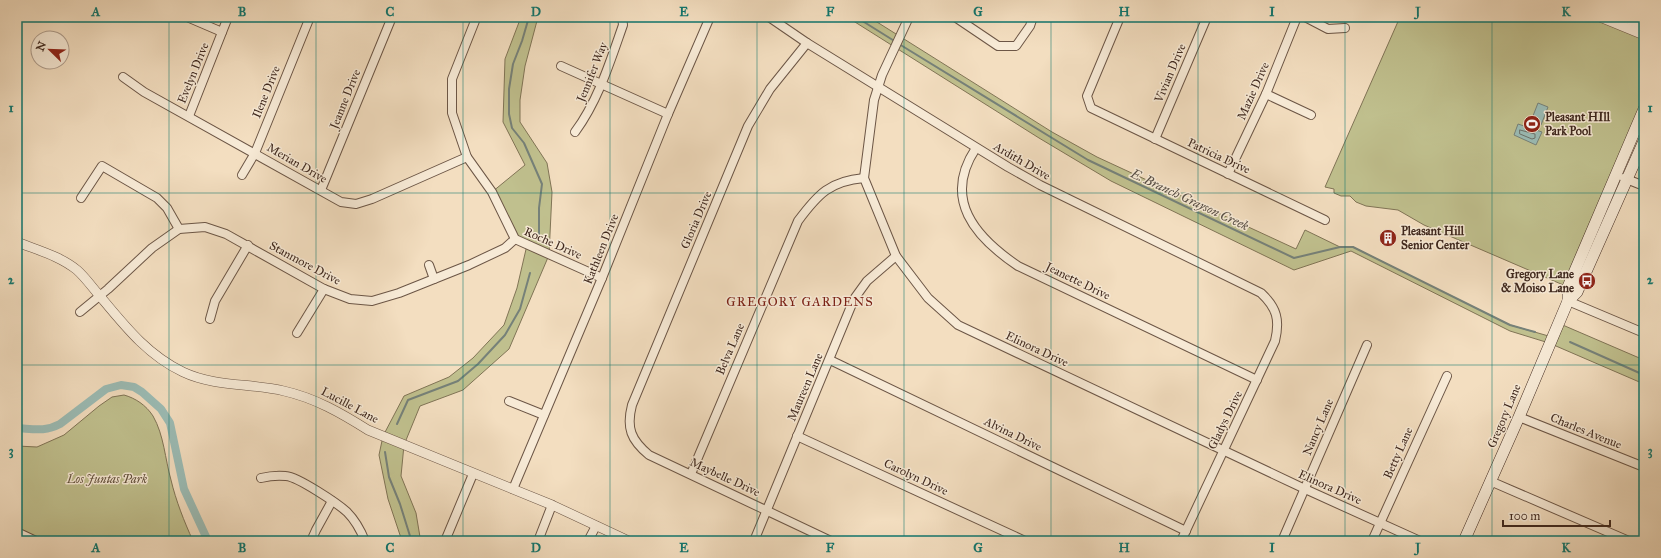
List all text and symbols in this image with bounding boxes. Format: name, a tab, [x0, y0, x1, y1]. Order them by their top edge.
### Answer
text: A	[91, 4, 101, 20]
text: B	[238, 4, 247, 20]
text: C	[386, 4, 395, 20]
text: D	[531, 4, 541, 20]
text: E	[679, 4, 689, 20]
text: F	[826, 4, 835, 20]
text: G	[973, 4, 983, 20]
text: H	[1118, 4, 1130, 20]
text: I	[1269, 4, 1275, 20]
text: J	[1413, 4, 1421, 20]
text: K	[1561, 4, 1571, 20]
north arrow	[30, 30, 70, 70]
text: N	[33, 39, 49, 53]
street label: Evelyn Drive	[174, 40, 212, 106]
street label: Jennifer Way	[573, 40, 611, 106]
street label: Vivian Drive	[1151, 41, 1189, 105]
street label: Mazie Drive	[1234, 60, 1272, 122]
street label: Ilene Drive	[249, 64, 283, 120]
street label: Jeanne Drive	[326, 67, 364, 133]
text: 1	[8, 100, 14, 116]
text: 1	[1647, 100, 1653, 116]
place label: Pleasant HIll Park Pool	[1545, 110, 1611, 138]
sports icon: Pleasant HIll Park Pool	[1522, 114, 1542, 134]
street label: Patricia Drive	[1185, 135, 1253, 177]
street label: Ardith Drive	[990, 139, 1053, 183]
street label: Merian Drive	[265, 140, 329, 186]
water label: E. Branch Grayson Creek	[1127, 165, 1251, 234]
street label: Gloria Drive	[678, 189, 714, 251]
street label: Kathleen Drive	[581, 212, 621, 286]
street label: Roche Drive	[522, 224, 584, 262]
place label: Pleasant Hill Senior Center	[1401, 224, 1470, 252]
building icon: Pleasant Hill Senior Center	[1378, 228, 1398, 248]
street label: Stanmore Drive	[267, 238, 343, 288]
street label: Jeanette Drive	[1041, 258, 1113, 304]
place label: Gregory Lane & Moiso Lane	[1501, 267, 1574, 295]
bus stop icon: Gregory Lane & Moiso Lane	[1577, 271, 1597, 291]
text: 2	[8, 272, 15, 288]
text: 2	[1647, 272, 1654, 288]
district label: GREGORY GARDENS	[726, 294, 874, 310]
street label: Belva Lane	[713, 321, 747, 377]
street label: Elinora Drive	[1003, 328, 1071, 370]
street label: Maureen Lane	[784, 351, 826, 423]
street label: Gregory Lane	[1484, 382, 1525, 450]
street label: Lucille Lane	[319, 384, 381, 426]
street label: Gladys Drive	[1205, 388, 1245, 452]
street label: Nancy Lane	[1300, 397, 1336, 457]
street label: Charles Avenue	[1548, 410, 1624, 452]
street label: Alvina Drive	[981, 414, 1044, 454]
street label: Betty Lane	[1380, 425, 1416, 481]
text: 3	[8, 443, 14, 459]
text: 3	[1647, 443, 1653, 459]
street label: Maybelle Drive	[688, 455, 762, 499]
street label: Carolyn Drive	[882, 456, 950, 498]
street label: Elinora Drive	[1296, 467, 1364, 507]
park label: Los Juntas Park	[66, 472, 148, 486]
scale bar	[1503, 502, 1610, 528]
text: 100 m	[1509, 509, 1540, 523]
text: A	[91, 540, 101, 556]
text: B	[238, 540, 247, 556]
text: C	[386, 540, 395, 556]
text: D	[531, 540, 541, 556]
text: E	[679, 540, 689, 556]
text: F	[826, 540, 835, 556]
text: G	[973, 540, 983, 556]
text: H	[1118, 540, 1130, 556]
text: I	[1269, 540, 1275, 556]
text: J	[1413, 540, 1421, 556]
text: K	[1561, 540, 1571, 556]

